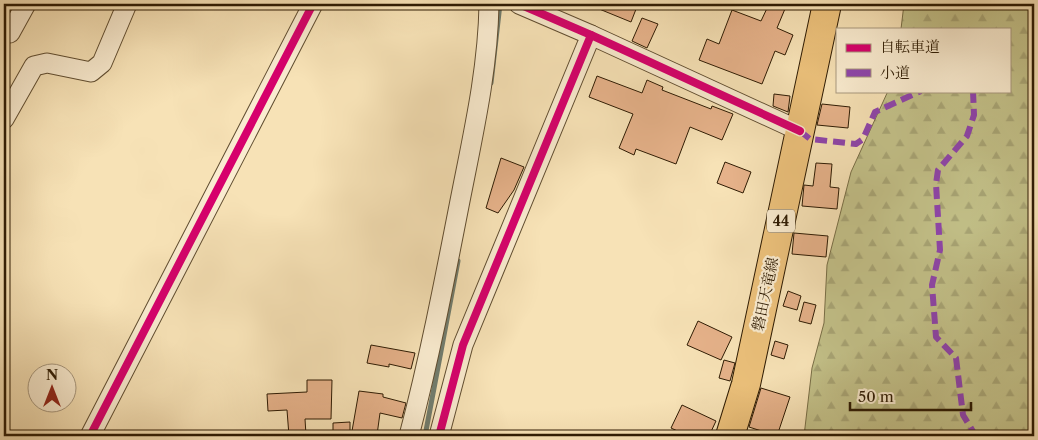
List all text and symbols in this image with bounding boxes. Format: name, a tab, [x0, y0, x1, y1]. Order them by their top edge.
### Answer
legend	[836, 28, 1010, 92]
text: 自転車道	[880, 37, 940, 56]
text: 小道	[880, 63, 910, 82]
road number: 44	[767, 210, 795, 232]
street label: 磐田天竜線	[748, 255, 782, 333]
north arrow	[28, 362, 78, 412]
text: N	[46, 366, 58, 384]
scale bar	[850, 380, 972, 412]
text: 50 m	[858, 387, 894, 406]

